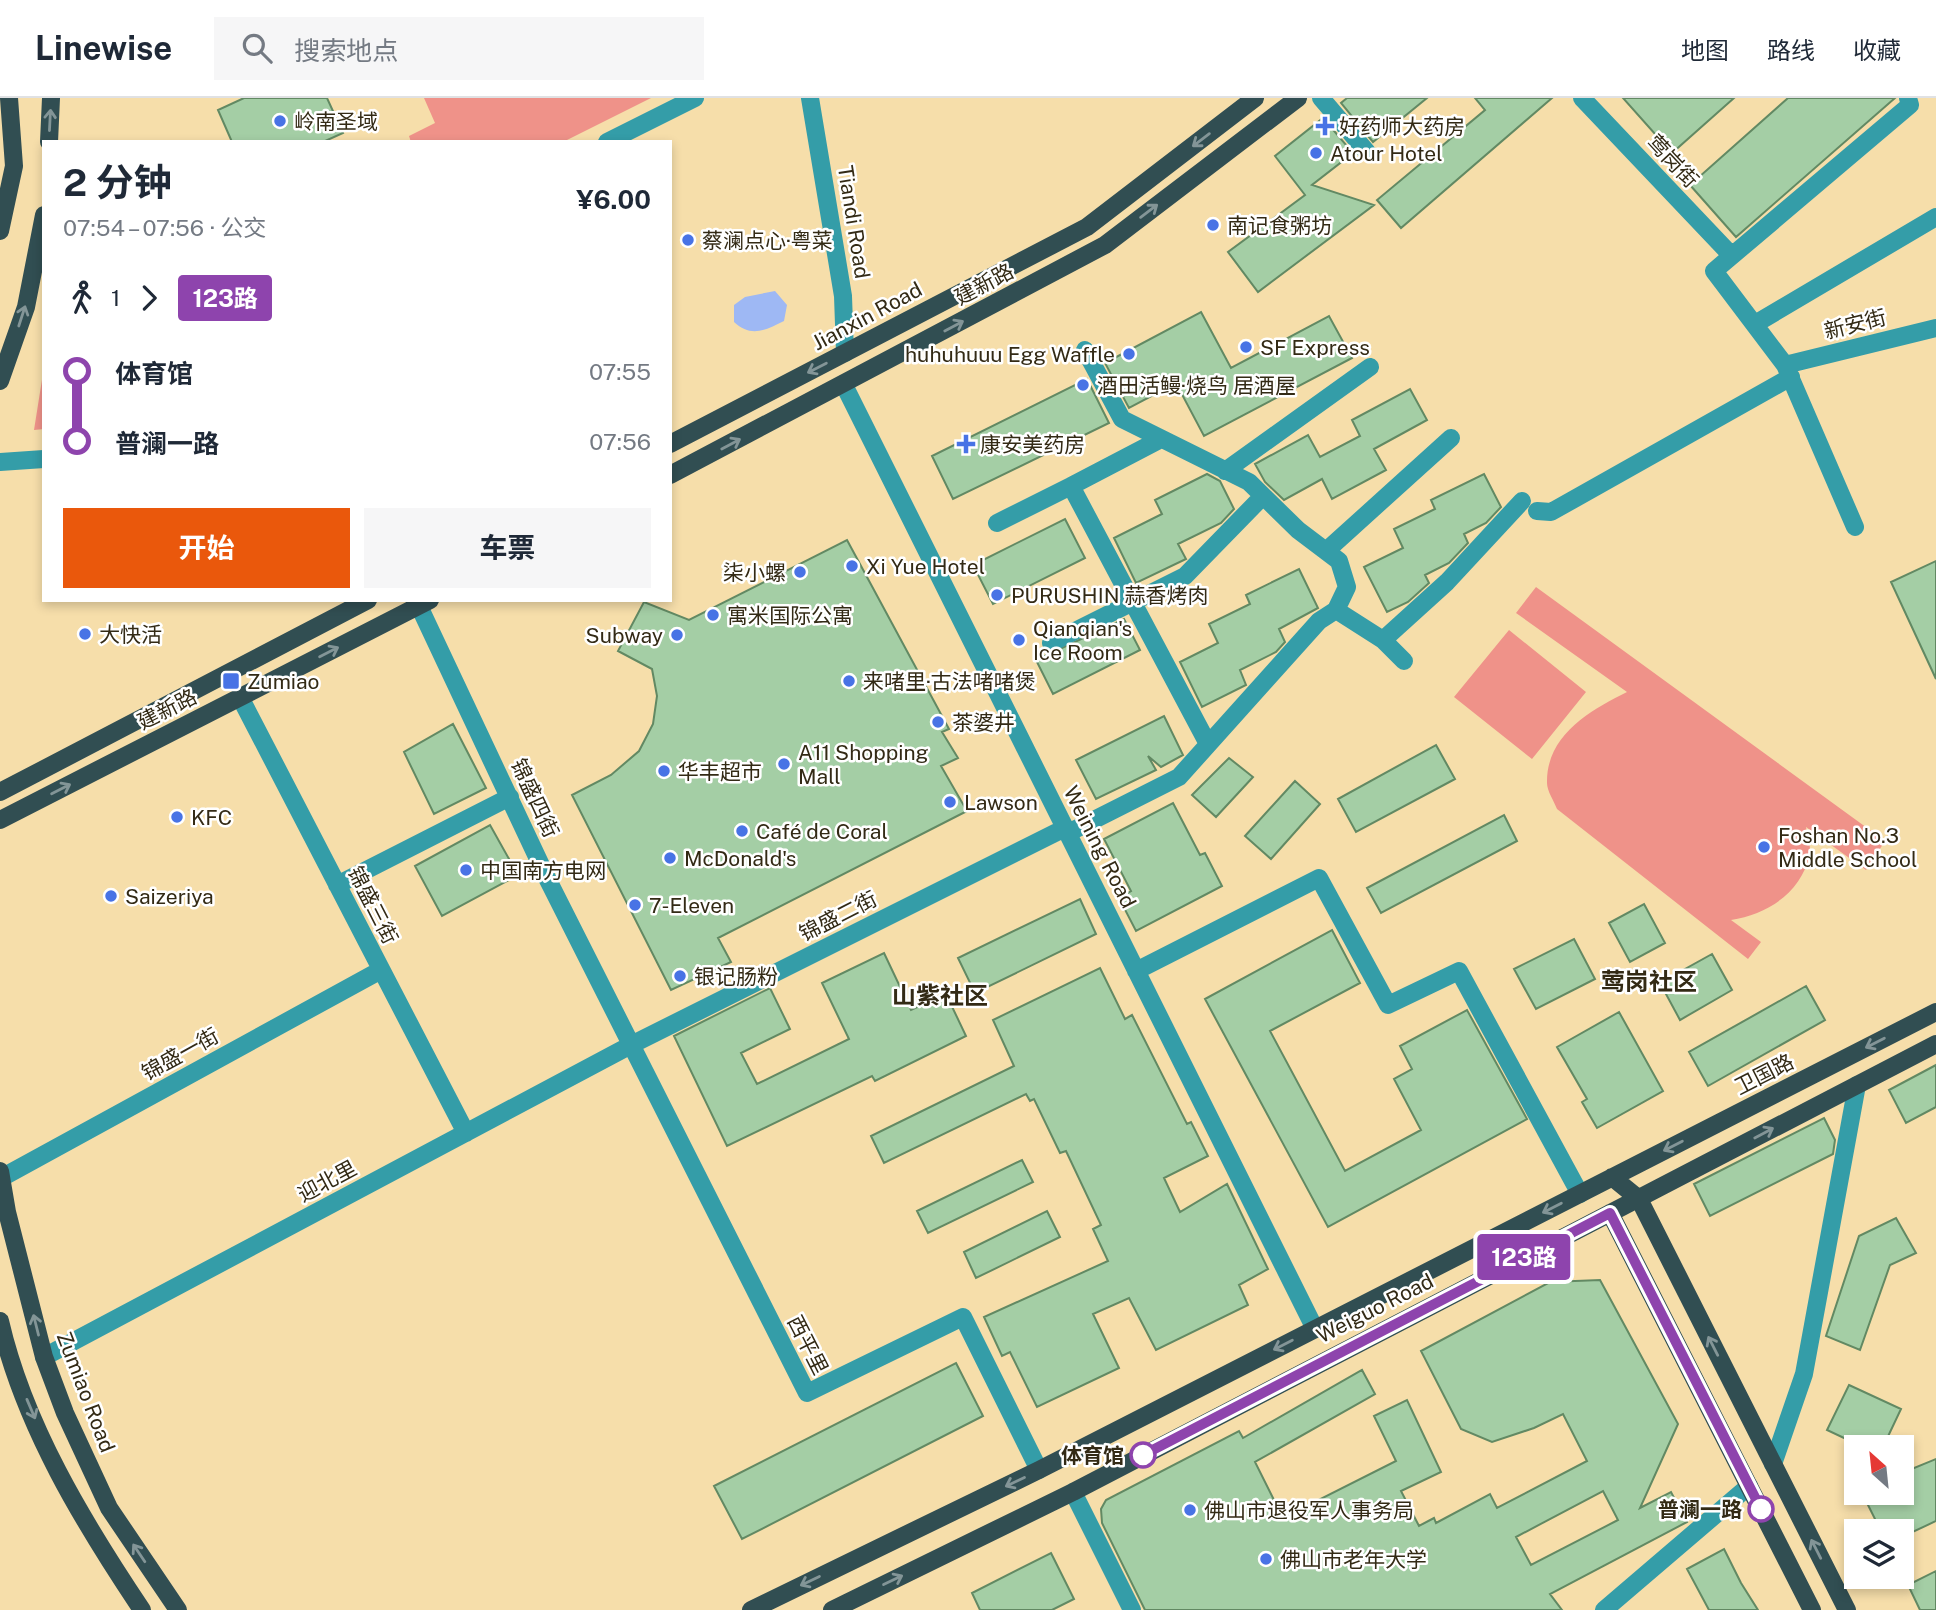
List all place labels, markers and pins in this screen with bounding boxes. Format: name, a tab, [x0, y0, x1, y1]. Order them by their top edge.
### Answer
place label: 岭南圣域	[294, 109, 378, 134]
marker: 岭南圣域	[272, 113, 288, 129]
place label: 好药师大药房	[1339, 114, 1465, 139]
marker: 好药师大药房	[1317, 118, 1333, 134]
place label: Atour Hotel	[1330, 141, 1443, 166]
marker: Atour Hotel	[1308, 145, 1324, 161]
place label: 南记食粥坊	[1227, 213, 1332, 238]
marker: 南记食粥坊	[1205, 217, 1221, 233]
place label: 蔡澜点心·粤菜	[702, 228, 833, 253]
marker: 蔡澜点心·粤菜	[680, 232, 696, 248]
place label: SF Express	[1260, 335, 1370, 360]
marker: SF Express	[1238, 339, 1254, 355]
place label: huhuhuuu Egg Waffle	[905, 342, 1115, 367]
marker: huhuhuuu Egg Waffle	[1121, 346, 1137, 362]
place label: 酒田活鳗·烧鸟 居酒屋	[1097, 373, 1296, 398]
marker: 酒田活鳗·烧鸟 居酒屋	[1075, 377, 1091, 393]
place label: 康安美药房	[980, 432, 1085, 457]
marker: 康安美药房	[958, 436, 974, 452]
place label: Xi Yue Hotel	[866, 554, 985, 579]
marker: Xi Yue Hotel	[844, 558, 860, 574]
place label: 柒小螺	[723, 560, 786, 585]
marker: 柒小螺	[792, 564, 808, 580]
place label: PURUSHIN 蒜香烤肉	[1011, 583, 1209, 608]
marker: PURUSHIN 蒜香烤肉	[989, 587, 1005, 603]
place label: 寓米国际公寓	[727, 603, 853, 628]
marker: 寓米国际公寓	[705, 607, 721, 623]
place label: Qianqian's Ice Room	[1033, 616, 1132, 665]
place label: 大快活	[99, 622, 162, 647]
place label: Subway	[586, 623, 663, 648]
marker: 大快活	[77, 626, 93, 642]
marker: Subway	[669, 627, 685, 643]
marker: Qianqian's Ice Room	[1011, 632, 1027, 648]
place label: Zumiao	[247, 669, 319, 694]
place label: 来啫里·古法啫啫煲	[863, 669, 1036, 694]
marker: Zumiao	[221, 671, 241, 691]
marker: 来啫里·古法啫啫煲	[841, 673, 857, 689]
place label: 茶婆井	[952, 710, 1015, 735]
marker: 茶婆井	[930, 714, 946, 730]
place label: A11 Shopping Mall	[798, 740, 929, 789]
marker: A11 Shopping Mall	[776, 756, 792, 772]
place label: 华丰超市	[678, 759, 762, 784]
marker: 华丰超市	[656, 763, 672, 779]
place label: Lawson	[964, 790, 1038, 815]
marker: Lawson	[942, 794, 958, 810]
place label: KFC	[191, 805, 232, 830]
marker: KFC	[169, 809, 185, 825]
place label: Café de Coral	[756, 819, 888, 844]
marker: Café de Coral	[734, 823, 750, 839]
place label: Foshan No.3 Middle School	[1778, 823, 1917, 872]
marker: Foshan No.3 Middle School	[1756, 839, 1772, 855]
place label: McDonald's	[684, 846, 796, 871]
marker: McDonald's	[662, 850, 678, 866]
place label: 中国南方电网	[480, 858, 606, 883]
marker: 中国南方电网	[458, 862, 474, 878]
place label: Saizeriya	[125, 884, 214, 909]
marker: Saizeriya	[103, 888, 119, 904]
place label: 7-Eleven	[649, 893, 734, 918]
marker: 7-Eleven	[627, 897, 643, 913]
place label: 银记肠粉	[694, 964, 778, 989]
marker: 银记肠粉	[672, 968, 688, 984]
marker: 体育馆	[1130, 1442, 1156, 1468]
place label: 体育馆	[1061, 1443, 1124, 1468]
marker: 普澜一路	[1748, 1496, 1774, 1522]
place label: 普澜一路	[1658, 1497, 1742, 1522]
place label: 佛山市退役军人事务局	[1204, 1498, 1414, 1523]
marker: 佛山市退役军人事务局	[1182, 1502, 1198, 1518]
place label: 佛山市老年大学	[1280, 1547, 1427, 1572]
marker: 佛山市老年大学	[1258, 1551, 1274, 1567]

